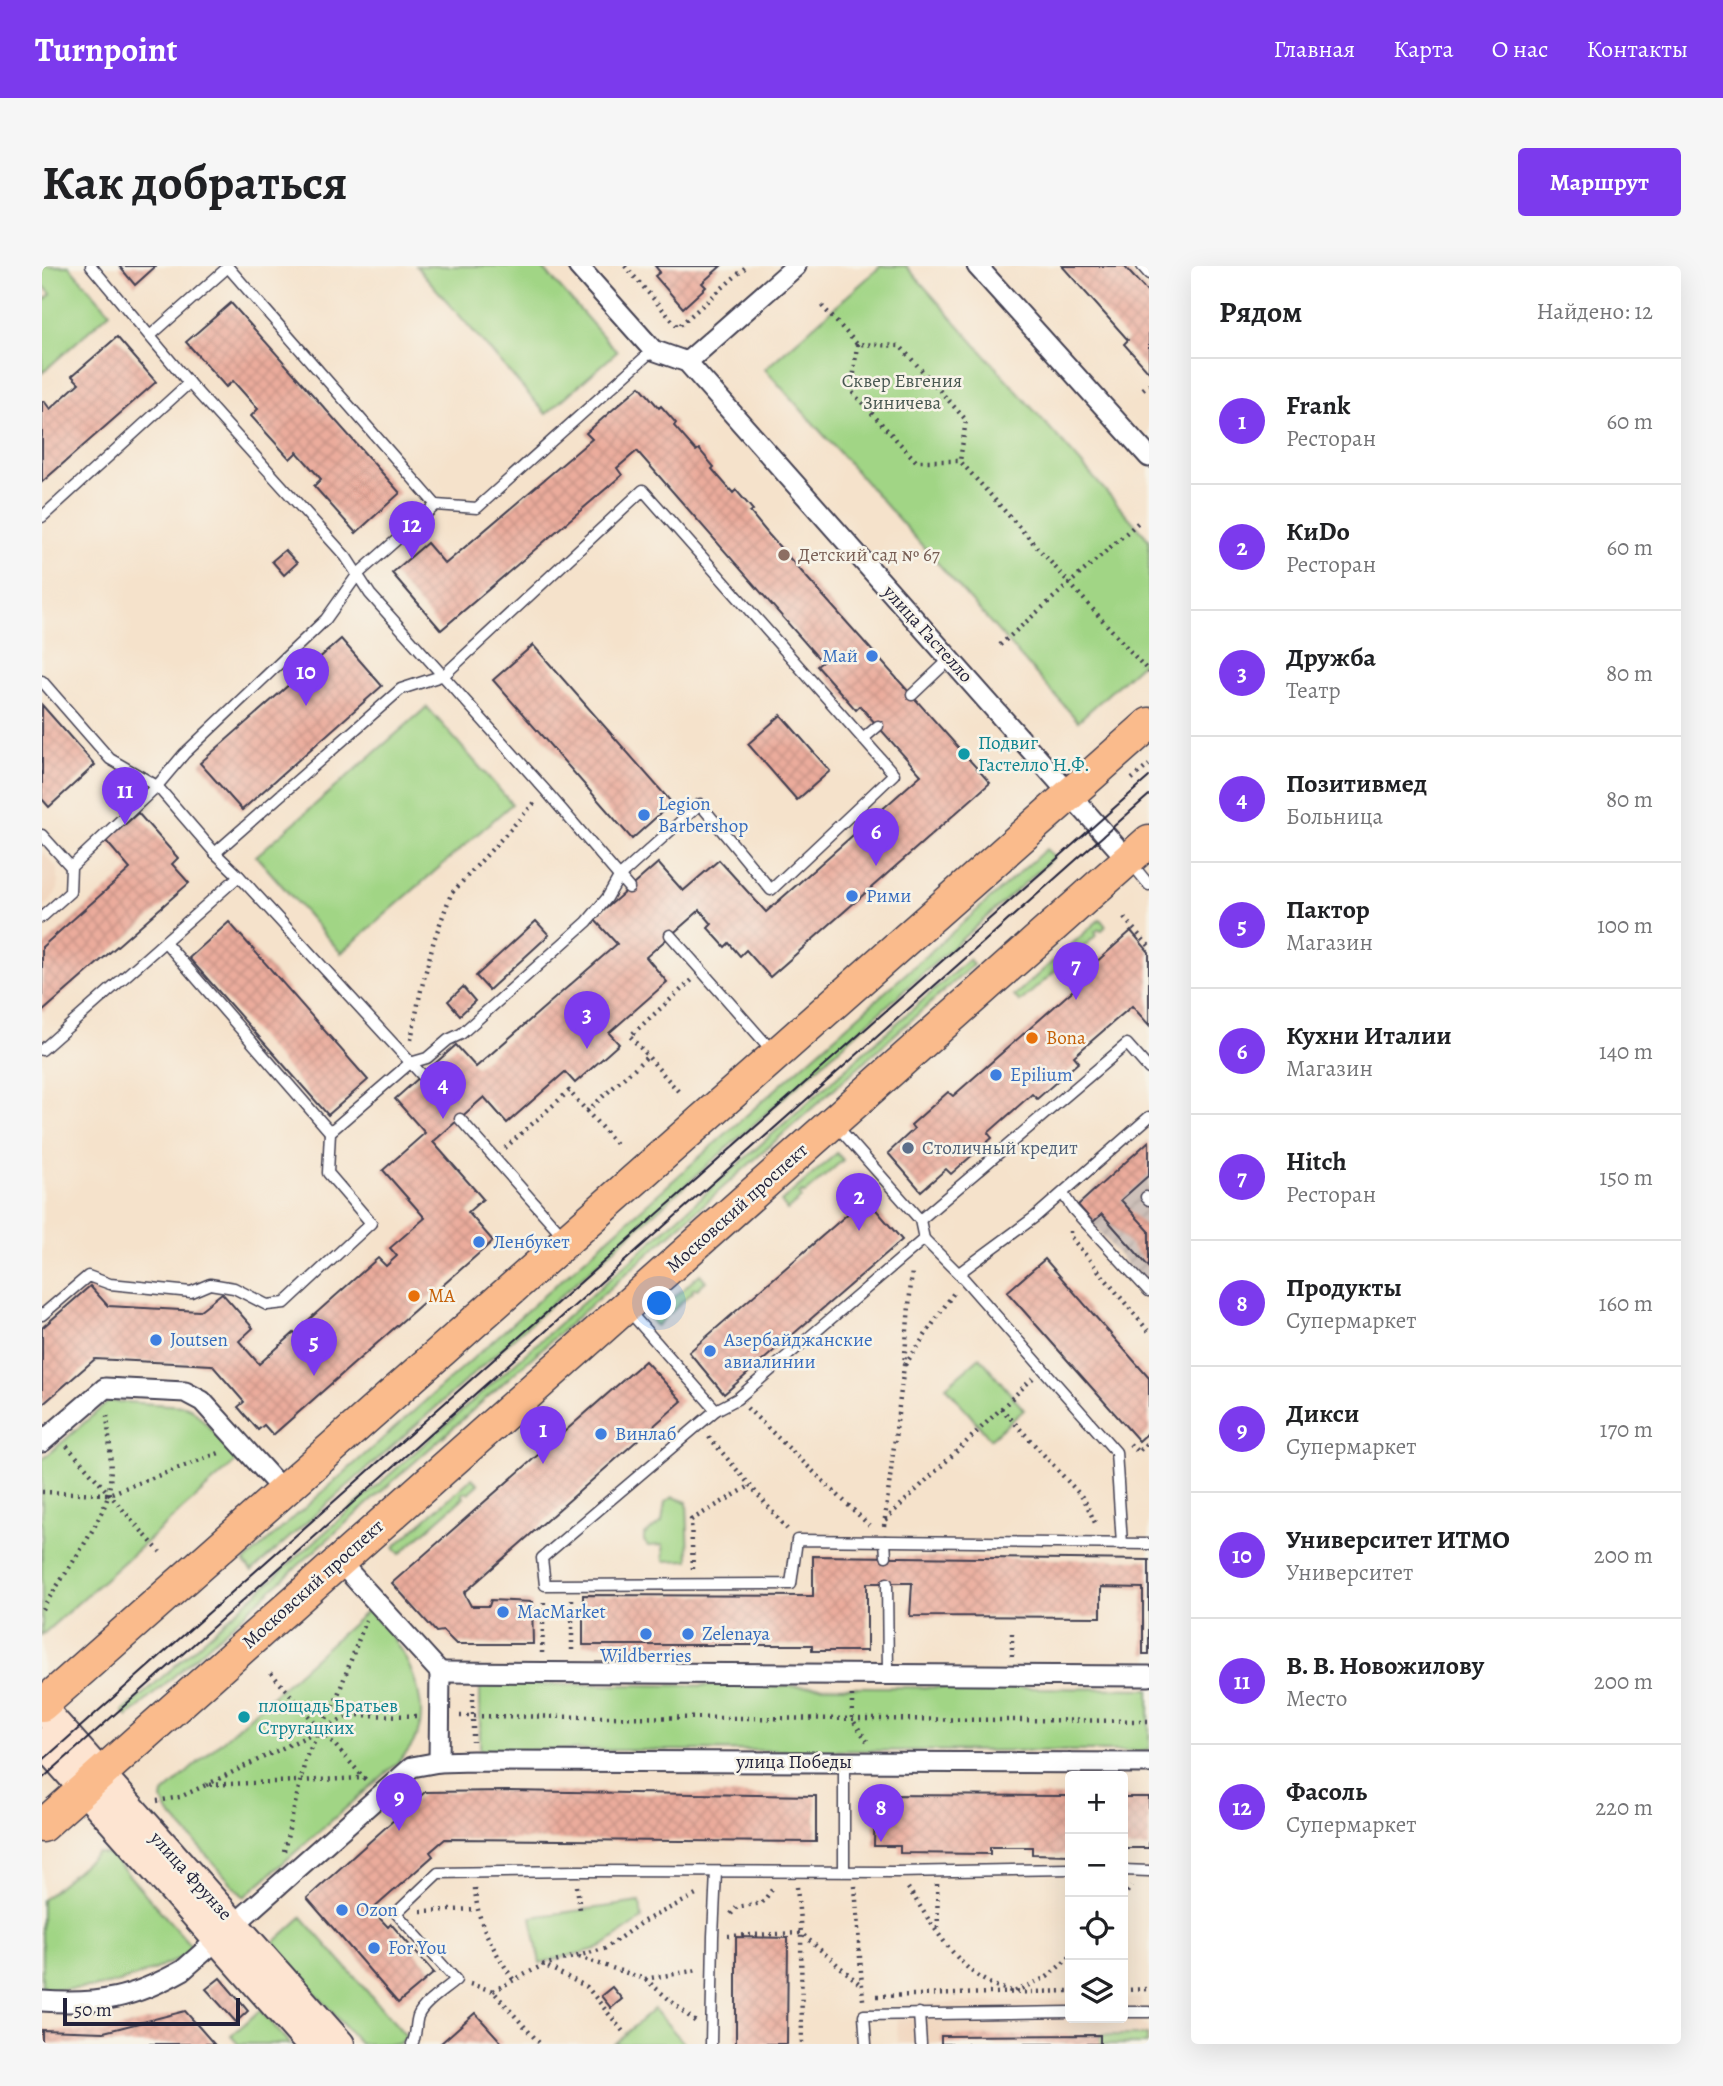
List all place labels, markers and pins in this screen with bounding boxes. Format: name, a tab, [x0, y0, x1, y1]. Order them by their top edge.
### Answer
pin: 12	[389, 501, 435, 559]
place label: Детский сад № 67	[798, 542, 940, 568]
marker: Детский сад № 67	[776, 547, 792, 563]
place label: Май	[822, 643, 858, 669]
pin: 10	[283, 648, 329, 706]
marker: Май	[864, 648, 880, 664]
place label: Подвиг Гастелло Н.Ф.	[978, 730, 1090, 778]
marker: Подвиг Гастелло Н.Ф.	[956, 746, 972, 762]
pin: 11	[102, 767, 148, 825]
place label: Legion Barbershop	[658, 791, 748, 839]
marker: Legion Barbershop	[636, 807, 652, 823]
pin: 6	[853, 808, 899, 866]
place label: Рими	[866, 883, 911, 909]
marker: Рими	[844, 888, 860, 904]
pin: 7	[1053, 942, 1099, 1000]
pin: 3	[564, 991, 610, 1049]
place label: Bona	[1046, 1025, 1086, 1051]
marker: Bona	[1024, 1030, 1040, 1046]
pin: 4	[420, 1061, 466, 1119]
place label: Epilium	[1010, 1062, 1073, 1088]
marker: Epilium	[988, 1067, 1004, 1083]
place label: Столичный кредит	[922, 1135, 1078, 1161]
marker: Столичный кредит	[900, 1140, 916, 1156]
pin: 2	[836, 1173, 882, 1231]
place label: Ленбукет	[493, 1229, 570, 1255]
marker: Ленбукет	[471, 1234, 487, 1250]
place label: MA	[428, 1283, 456, 1309]
marker: MA	[406, 1288, 422, 1304]
pin: 5	[291, 1318, 337, 1376]
place label: Joutsen	[170, 1327, 228, 1353]
place label: Азербайджанские авиалинии	[723, 1327, 873, 1375]
marker: Joutsen	[148, 1332, 164, 1348]
marker: Азербайджанские авиалинии	[702, 1343, 718, 1359]
pin: 1	[520, 1406, 566, 1464]
place label: Винлаб	[615, 1421, 677, 1447]
marker: Винлаб	[593, 1426, 609, 1442]
place label: MacMarket	[517, 1599, 606, 1625]
marker: MacMarket	[495, 1604, 511, 1620]
place label: Zelenaya	[702, 1621, 770, 1647]
marker: Wildberries	[638, 1626, 654, 1642]
marker: Zelenaya	[680, 1626, 696, 1642]
place label: Wildberries	[599, 1643, 692, 1669]
place label: площадь Братьев Стругацких	[258, 1693, 398, 1741]
marker: площадь Братьев Стругацких	[236, 1709, 252, 1725]
pin: 9	[376, 1773, 422, 1831]
pin: 8	[858, 1784, 904, 1842]
place label: Ozon	[356, 1897, 398, 1923]
marker: Ozon	[334, 1902, 350, 1918]
place label: For You	[388, 1935, 447, 1961]
marker: For You	[366, 1940, 382, 1956]

